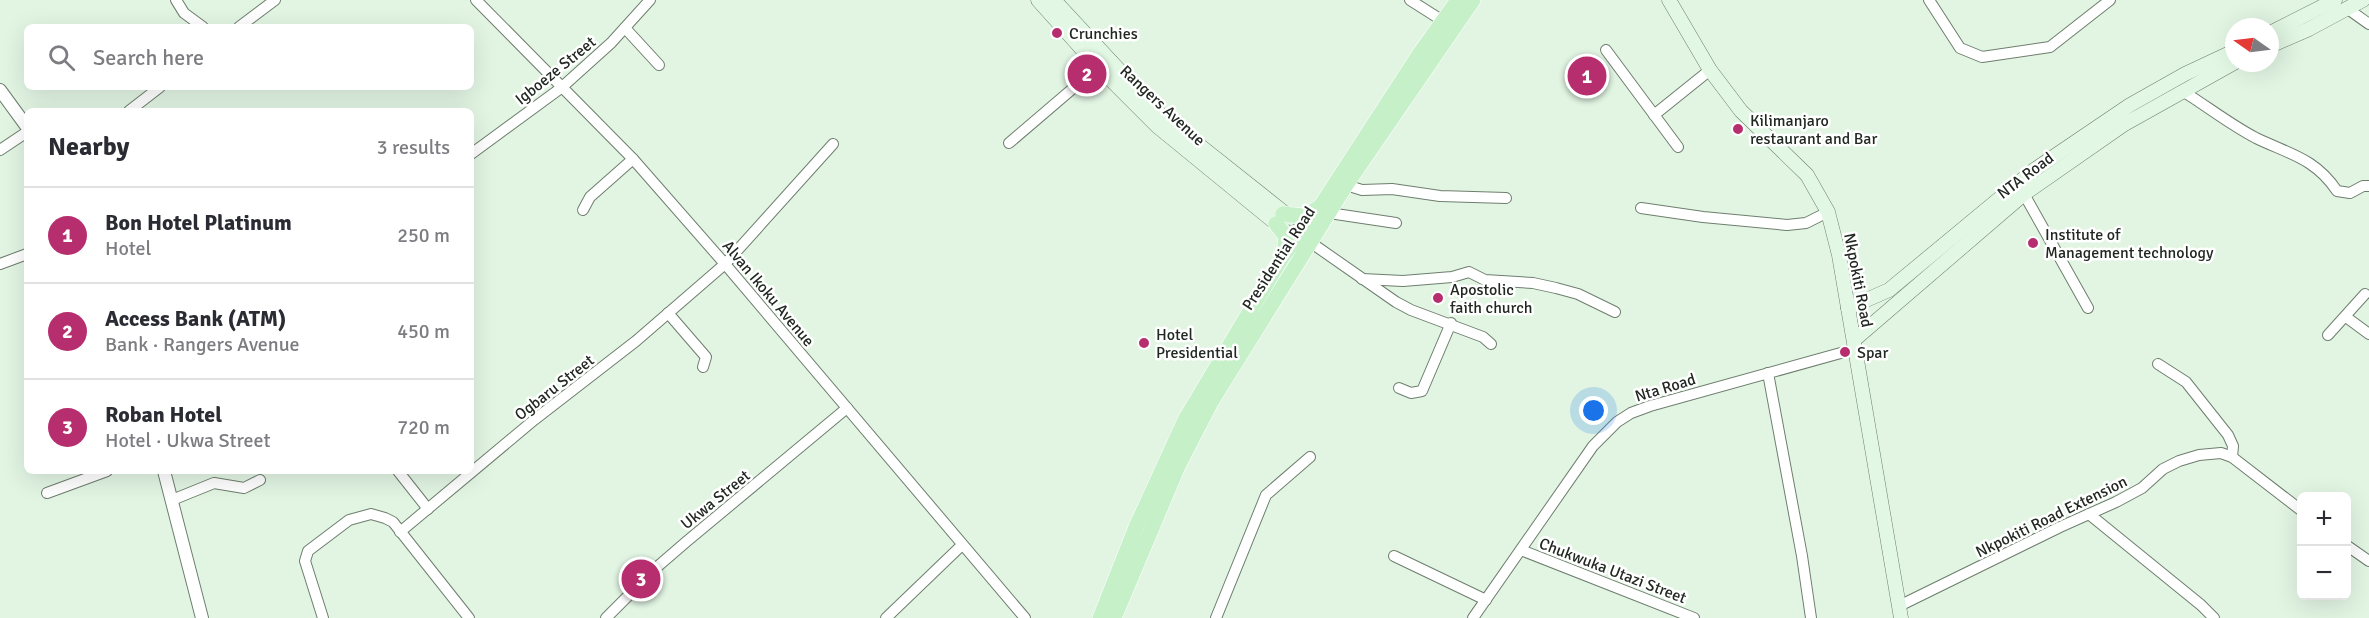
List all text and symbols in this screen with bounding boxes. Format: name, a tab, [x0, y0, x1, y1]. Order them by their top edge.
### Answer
north arrow	[2225, 18, 2279, 72]
search box	[24, 24, 474, 90]
place label: Crunchies	[1069, 24, 1138, 44]
marker: Crunchies	[1050, 26, 1064, 40]
street label: Igboeze Street	[511, 32, 600, 109]
icon: search	[45, 41, 78, 74]
text: Search here	[93, 44, 204, 71]
pin: 2	[1068, 52, 1106, 97]
pin: 1	[1568, 54, 1606, 98]
street label: Rangers Avenue	[1116, 61, 1209, 150]
place label: Kilimanjaro restaurant and Bar	[1750, 111, 1877, 149]
marker: Kilimanjaro restaurant and Bar	[1731, 122, 1745, 136]
text: Nearby	[48, 131, 129, 163]
text: 3 results	[377, 135, 450, 160]
street label: NTA Road	[1994, 148, 2058, 203]
street label: Presidential Road	[1238, 203, 1320, 314]
text: Bon Hotel Platinum	[105, 209, 292, 236]
text: 1	[62, 223, 73, 248]
text: 250 m	[397, 223, 450, 248]
place label: Institute of Management technology	[2045, 225, 2214, 263]
street label: Nkpokiti Road	[1839, 231, 1877, 329]
text: Hotel	[105, 236, 151, 261]
street label: Alvan Ikoku Avenue	[718, 236, 819, 351]
marker: Institute of Management technology	[2026, 236, 2040, 250]
place label: Apostolic faith church	[1450, 280, 1532, 318]
marker: Apostolic faith church	[1431, 291, 1445, 305]
text: Access Bank (ATM)	[105, 305, 286, 332]
text: 2	[62, 319, 73, 344]
text: 450 m	[397, 319, 450, 344]
place label: Hotel Presidential	[1156, 325, 1238, 363]
text: Bank · Rangers Avenue	[105, 332, 300, 357]
marker: Hotel Presidential	[1137, 336, 1151, 350]
place label: Spar	[1857, 343, 1888, 363]
marker: Spar	[1838, 345, 1852, 359]
street label: Ogbaru Street	[511, 350, 599, 425]
street label: Nta Road	[1633, 369, 1698, 407]
your location	[1579, 396, 1608, 425]
text: Roban Hotel	[105, 401, 222, 428]
text: 3	[62, 415, 73, 440]
text: 720 m	[397, 415, 450, 440]
text: Hotel · Ukwa Street	[105, 428, 271, 453]
street label: Ukwa Street	[677, 465, 755, 534]
street label: Nkpokiti Road Extension	[1972, 471, 2131, 562]
map controls	[2297, 492, 2351, 600]
button: +	[2297, 492, 2351, 546]
street label: Chukwuka Utazi Street	[1536, 534, 1690, 608]
button: −	[2297, 546, 2351, 600]
pin: 3	[622, 556, 660, 602]

